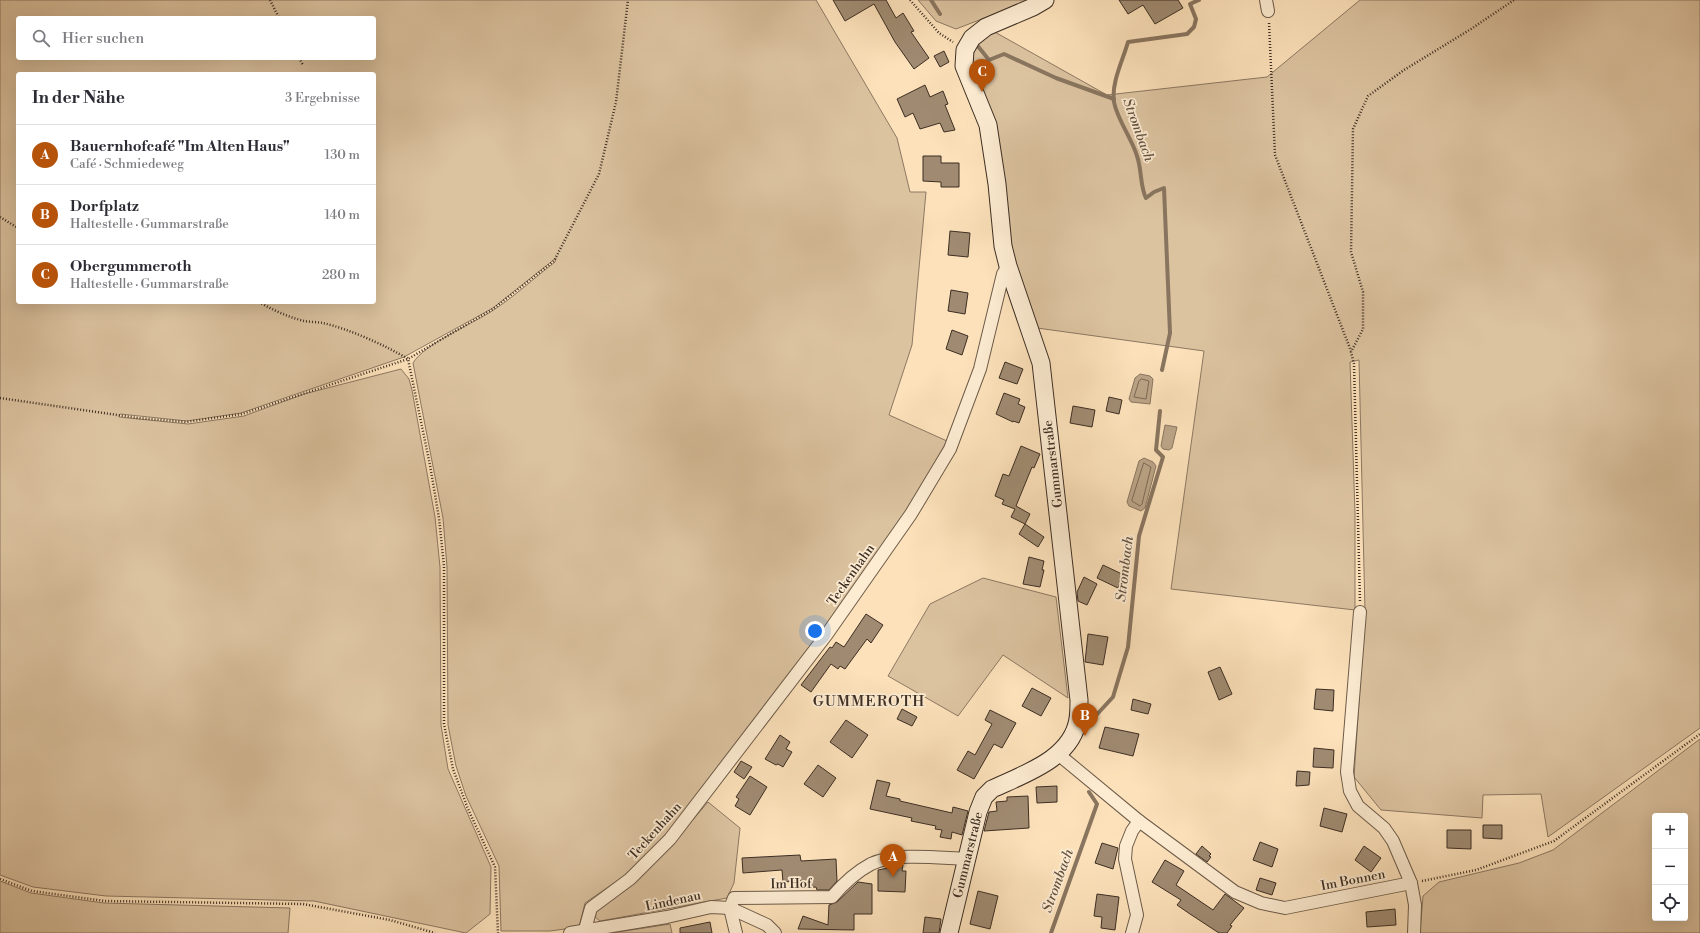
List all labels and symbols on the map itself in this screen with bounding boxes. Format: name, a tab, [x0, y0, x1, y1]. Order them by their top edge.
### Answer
pin: C	[969, 59, 995, 92]
water label: Strombach	[1118, 96, 1158, 164]
street label: Gummarstraße	[1040, 419, 1066, 509]
water label: Strombach	[1112, 535, 1138, 603]
street label: Teckenhahn	[824, 541, 878, 609]
your location	[805, 621, 825, 641]
district label: GUMMEROTH	[813, 692, 925, 711]
pin: B	[1072, 703, 1098, 736]
street label: Teckenhahn	[625, 799, 685, 863]
street label: Gummarstraße	[950, 810, 987, 900]
pin: A	[880, 844, 906, 877]
water label: Strombach	[1038, 847, 1078, 915]
street label: Im Bonnen	[1319, 866, 1387, 894]
street label: Im Hof	[770, 876, 813, 892]
street label: Lindenau	[644, 887, 703, 915]

